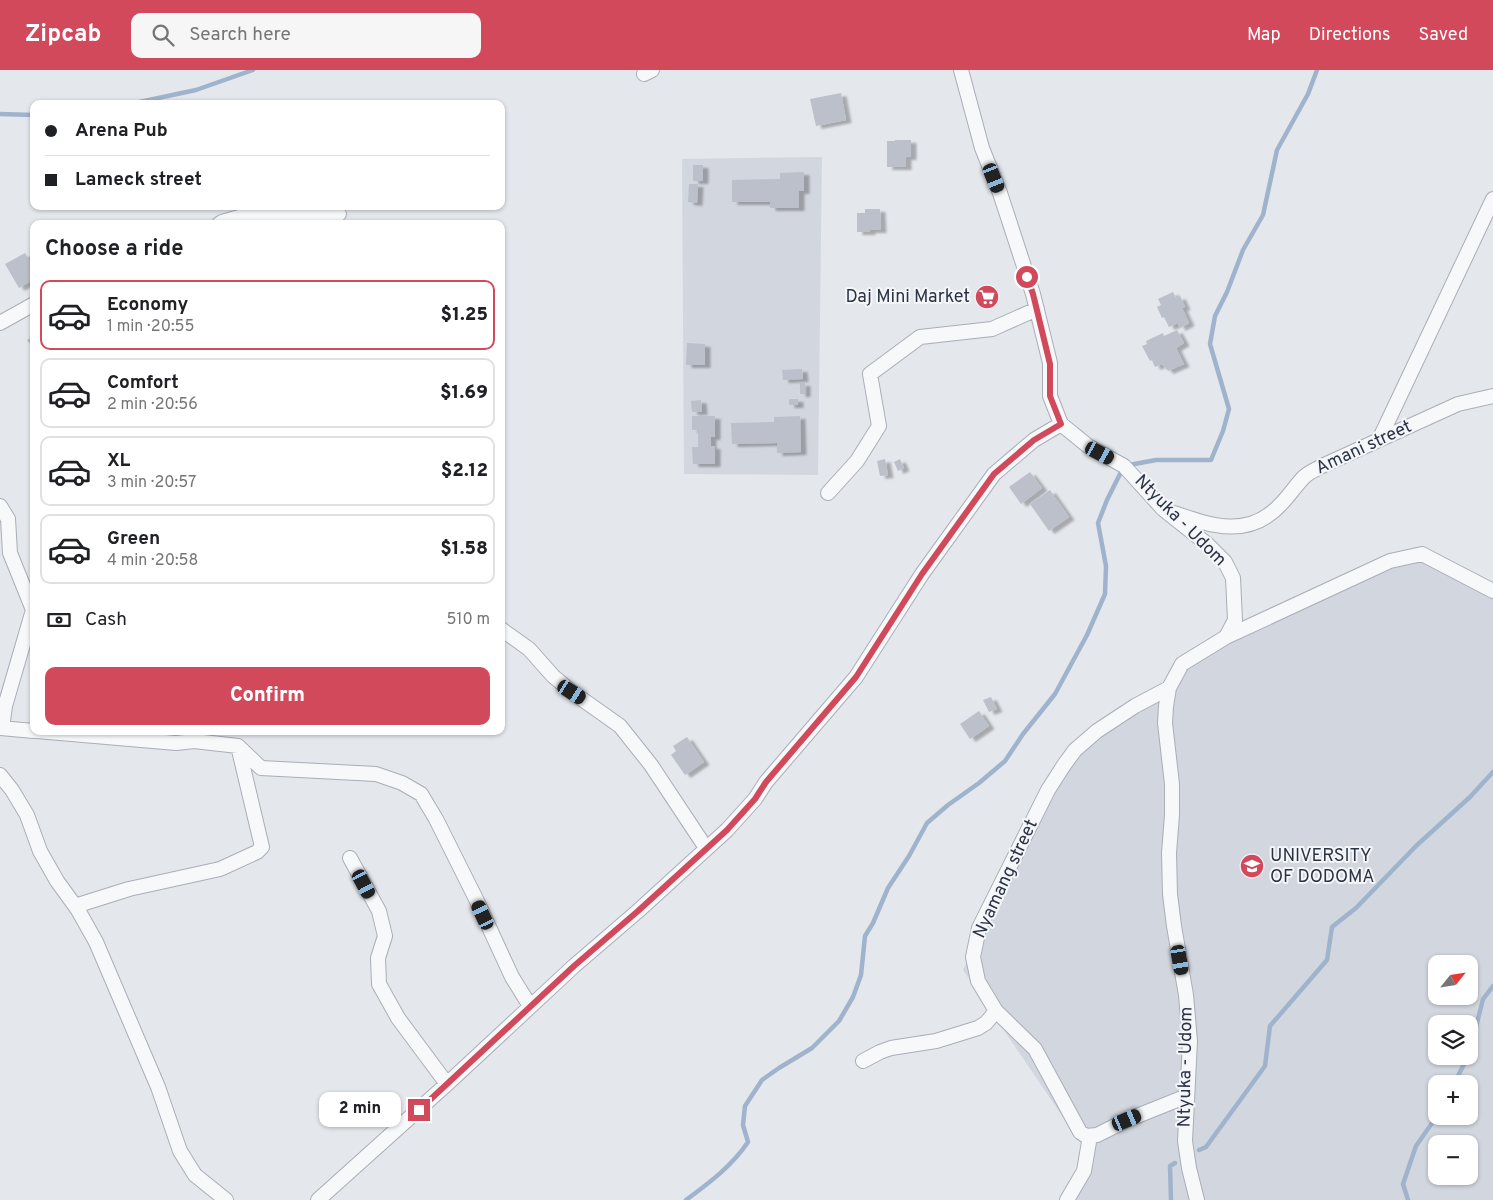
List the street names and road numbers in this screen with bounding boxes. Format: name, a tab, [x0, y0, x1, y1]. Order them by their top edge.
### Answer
street label: Amani street	[1312, 416, 1416, 480]
street label: Ntyuka - Udom	[1129, 470, 1231, 572]
street label: Nyamang street	[968, 816, 1044, 942]
street label: Ntyuka - Udom	[1173, 1006, 1199, 1128]

